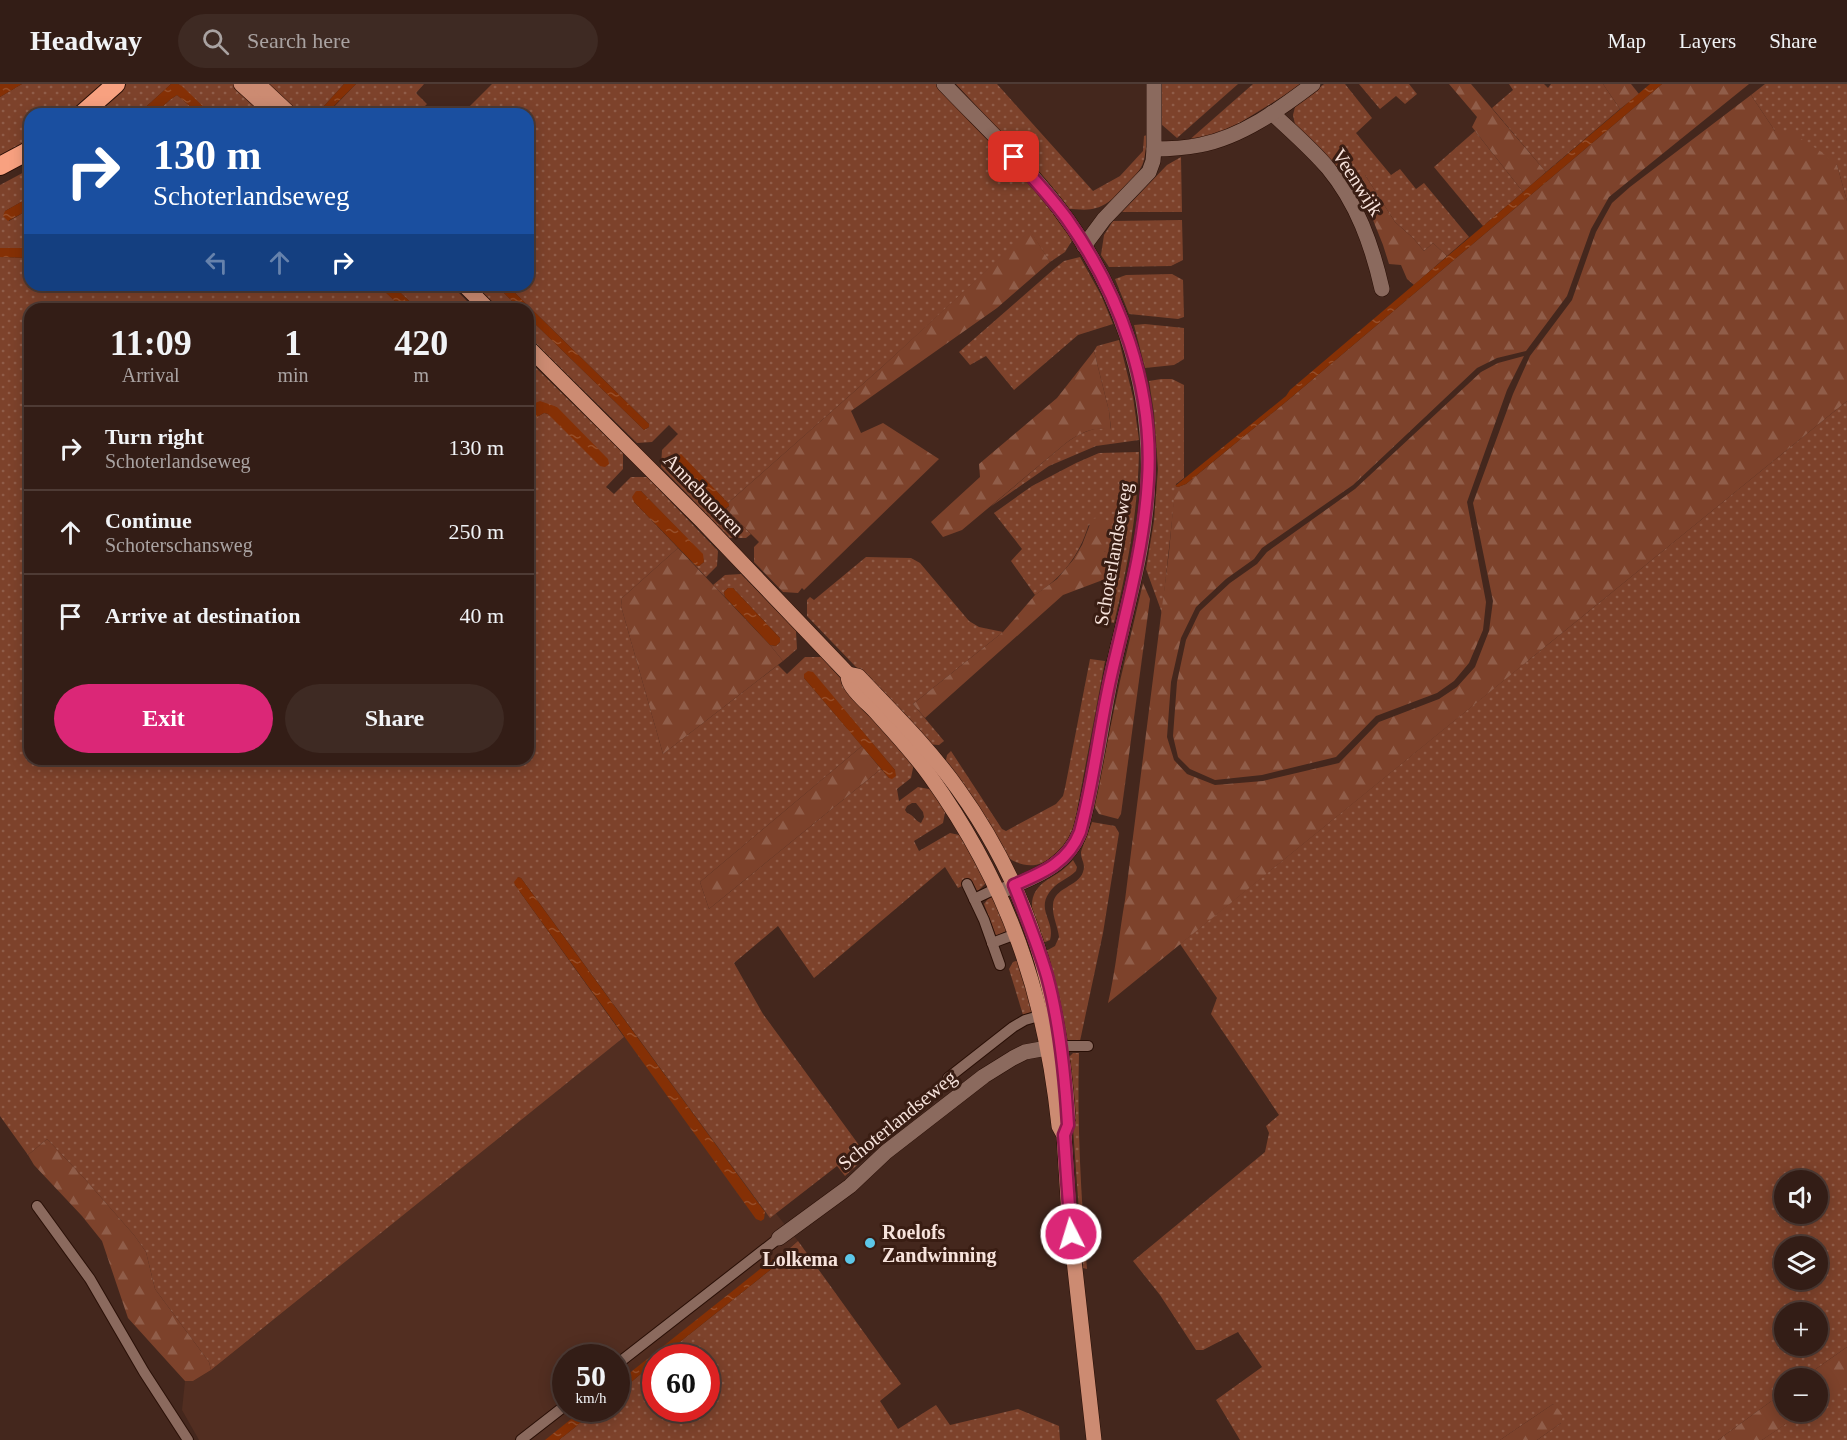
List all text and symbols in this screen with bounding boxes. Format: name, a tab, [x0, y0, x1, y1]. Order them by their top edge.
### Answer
search box	[178, 14, 598, 68]
text: Headway	[30, 25, 142, 56]
icon: search	[199, 25, 232, 58]
text: Search here	[247, 28, 350, 53]
text: Map	[1608, 29, 1646, 53]
text: Layers	[1679, 29, 1736, 53]
text: Share	[1769, 29, 1817, 53]
pin	[988, 131, 1039, 182]
icon: right	[54, 132, 132, 210]
text: 130 m	[153, 132, 262, 178]
icon: arrive	[997, 140, 1030, 173]
street label: Veenwijk	[1327, 144, 1388, 220]
text: Schoterlandseweg	[153, 181, 349, 211]
icon: left	[200, 246, 233, 279]
icon: ahead	[263, 246, 296, 279]
icon: right	[326, 246, 359, 279]
text: 11:09	[110, 323, 192, 363]
text: 1	[284, 323, 302, 363]
text: 420	[394, 323, 448, 363]
text: Arrival	[122, 364, 180, 386]
text: min	[277, 364, 309, 386]
text: m	[413, 364, 429, 386]
text: Turn right	[105, 424, 204, 449]
icon: right	[54, 432, 87, 465]
text: 130 m	[448, 435, 504, 460]
street label: Annebuorren	[659, 448, 749, 540]
text: Schoterlandseweg	[105, 450, 251, 472]
street label: Schoterlandseweg	[1090, 480, 1137, 628]
text: Continue	[105, 508, 192, 533]
icon: ahead	[54, 516, 87, 549]
text: 250 m	[448, 519, 504, 544]
text: Schoterschansweg	[105, 534, 253, 556]
icon: arrive	[54, 600, 87, 633]
text: Arrive at destination	[105, 603, 301, 628]
text: 40 m	[459, 603, 504, 628]
button: Exit	[54, 684, 273, 753]
button: Share	[285, 684, 504, 753]
street label: Schoterlandseweg	[834, 1066, 961, 1175]
map controls	[1774, 1170, 1828, 1422]
button: sound	[1774, 1170, 1828, 1224]
position arrow	[1039, 1202, 1103, 1266]
place label: Roelofs Zandwinning	[882, 1221, 997, 1267]
marker: Roelofs Zandwinning	[863, 1236, 877, 1250]
button: layers	[1774, 1236, 1828, 1290]
place label: Lolkema	[762, 1248, 838, 1270]
marker: Lolkema	[843, 1252, 857, 1266]
button: +	[1774, 1302, 1828, 1356]
speed limit sign: 60	[642, 1344, 720, 1422]
text: 50	[576, 1359, 606, 1392]
button: −	[1774, 1368, 1828, 1422]
text: km/h	[576, 1390, 606, 1406]

